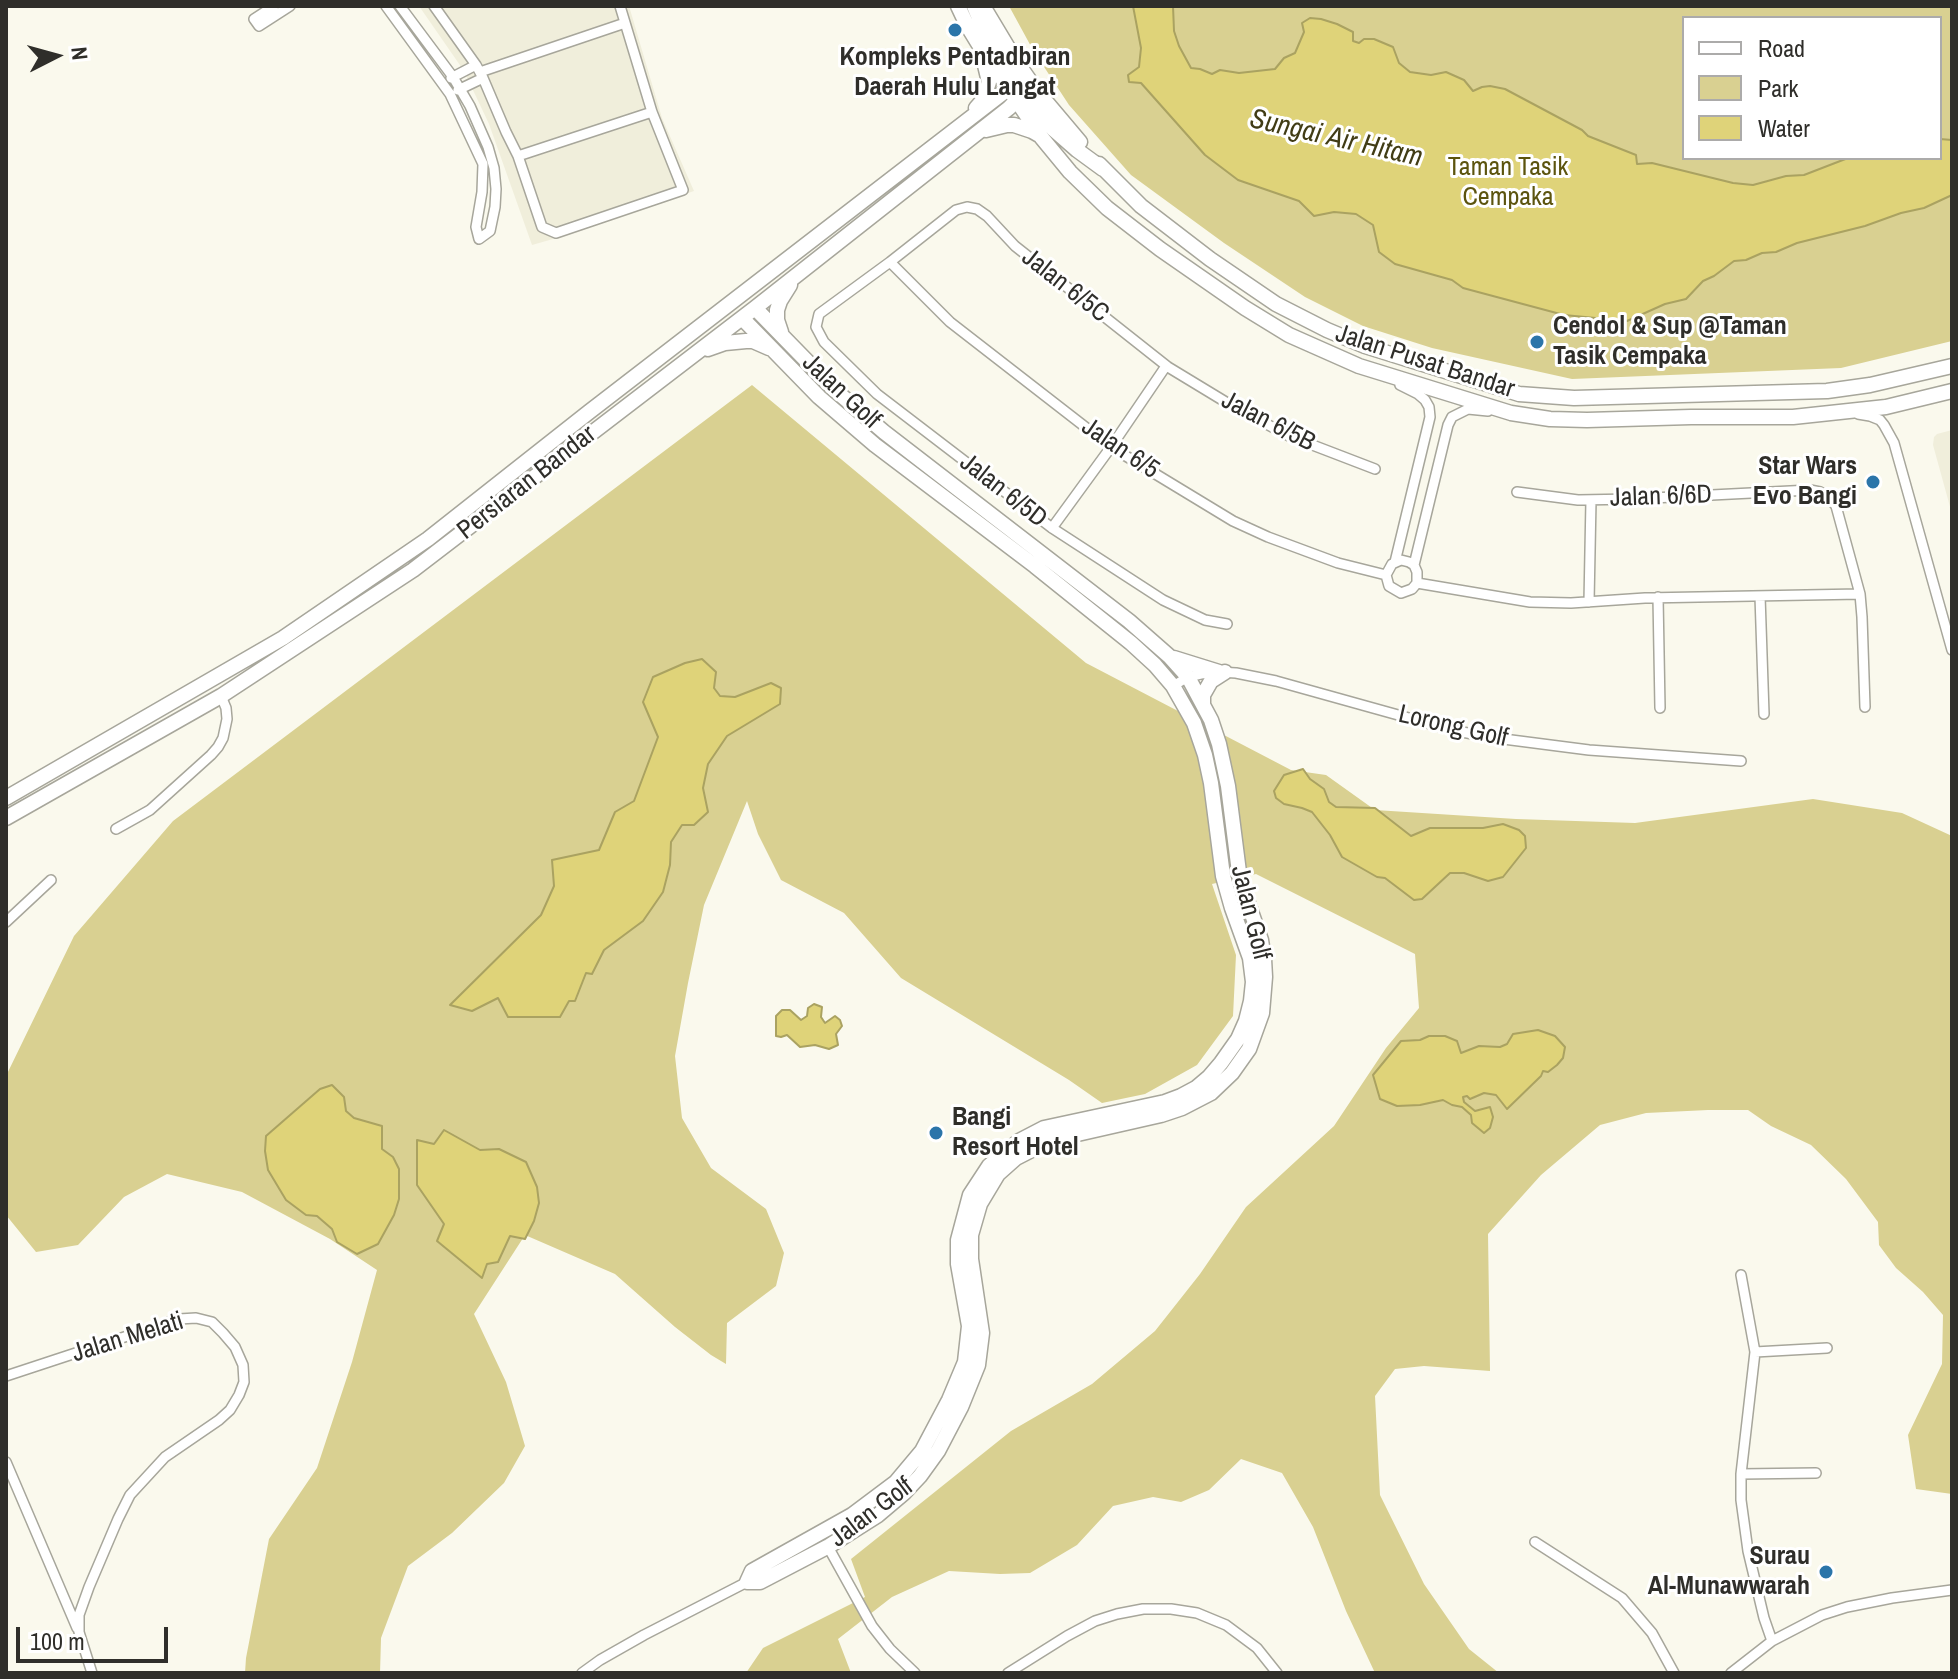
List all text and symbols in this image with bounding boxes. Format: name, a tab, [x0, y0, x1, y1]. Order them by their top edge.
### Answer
north arrow	[16, 16, 96, 96]
legend	[1682, 16, 1942, 160]
marker: Kompleks Pentadbiran Daerah Hulu Langat	[946, 21, 964, 39]
text: Road	[1758, 32, 1805, 64]
place label: Kompleks Pentadbiran Daerah Hulu Langat	[839, 42, 1071, 104]
text: N	[64, 45, 95, 62]
text: Park	[1758, 72, 1798, 104]
water label: Sungai Air Hitam	[1246, 103, 1426, 175]
text: Water	[1758, 112, 1810, 144]
park label: Taman Tasik Cempaka	[1448, 152, 1568, 214]
street label: Jalan 6/5C	[1015, 242, 1115, 330]
place label: Cendol & Sup @Taman Tasik Cempaka	[1553, 311, 1787, 372]
street label: Jalan Pusat Bandar	[1332, 318, 1518, 406]
marker: Cendol & Sup @Taman Tasik Cempaka	[1528, 333, 1546, 351]
street label: Jalan Golf	[795, 348, 887, 436]
street label: Jalan 6/5B	[1216, 385, 1320, 459]
street label: Jalan 6/5	[1075, 412, 1165, 486]
street label: Persiaran Bandar	[452, 419, 602, 547]
street label: Jalan 6/5D	[953, 447, 1053, 535]
place label: Star Wars Evo Bangi	[1753, 451, 1857, 512]
marker: Star Wars Evo Bangi	[1864, 473, 1882, 491]
street label: Jalan 6/6D	[1610, 480, 1712, 514]
street label: Lorong Golf	[1395, 699, 1511, 755]
street label: Jalan Golf	[1223, 863, 1277, 963]
place label: Bangi Resort Hotel	[952, 1102, 1079, 1164]
marker: Bangi Resort Hotel	[927, 1124, 945, 1142]
street label: Jalan Melati	[68, 1306, 188, 1370]
street label: Jalan Golf	[824, 1472, 920, 1554]
place label: Surau Al-Munawwarah	[1648, 1541, 1810, 1602]
marker: Surau Al-Munawwarah	[1817, 1563, 1835, 1581]
scale bar	[20, 1611, 172, 1661]
text: 100 m	[30, 1625, 85, 1657]

